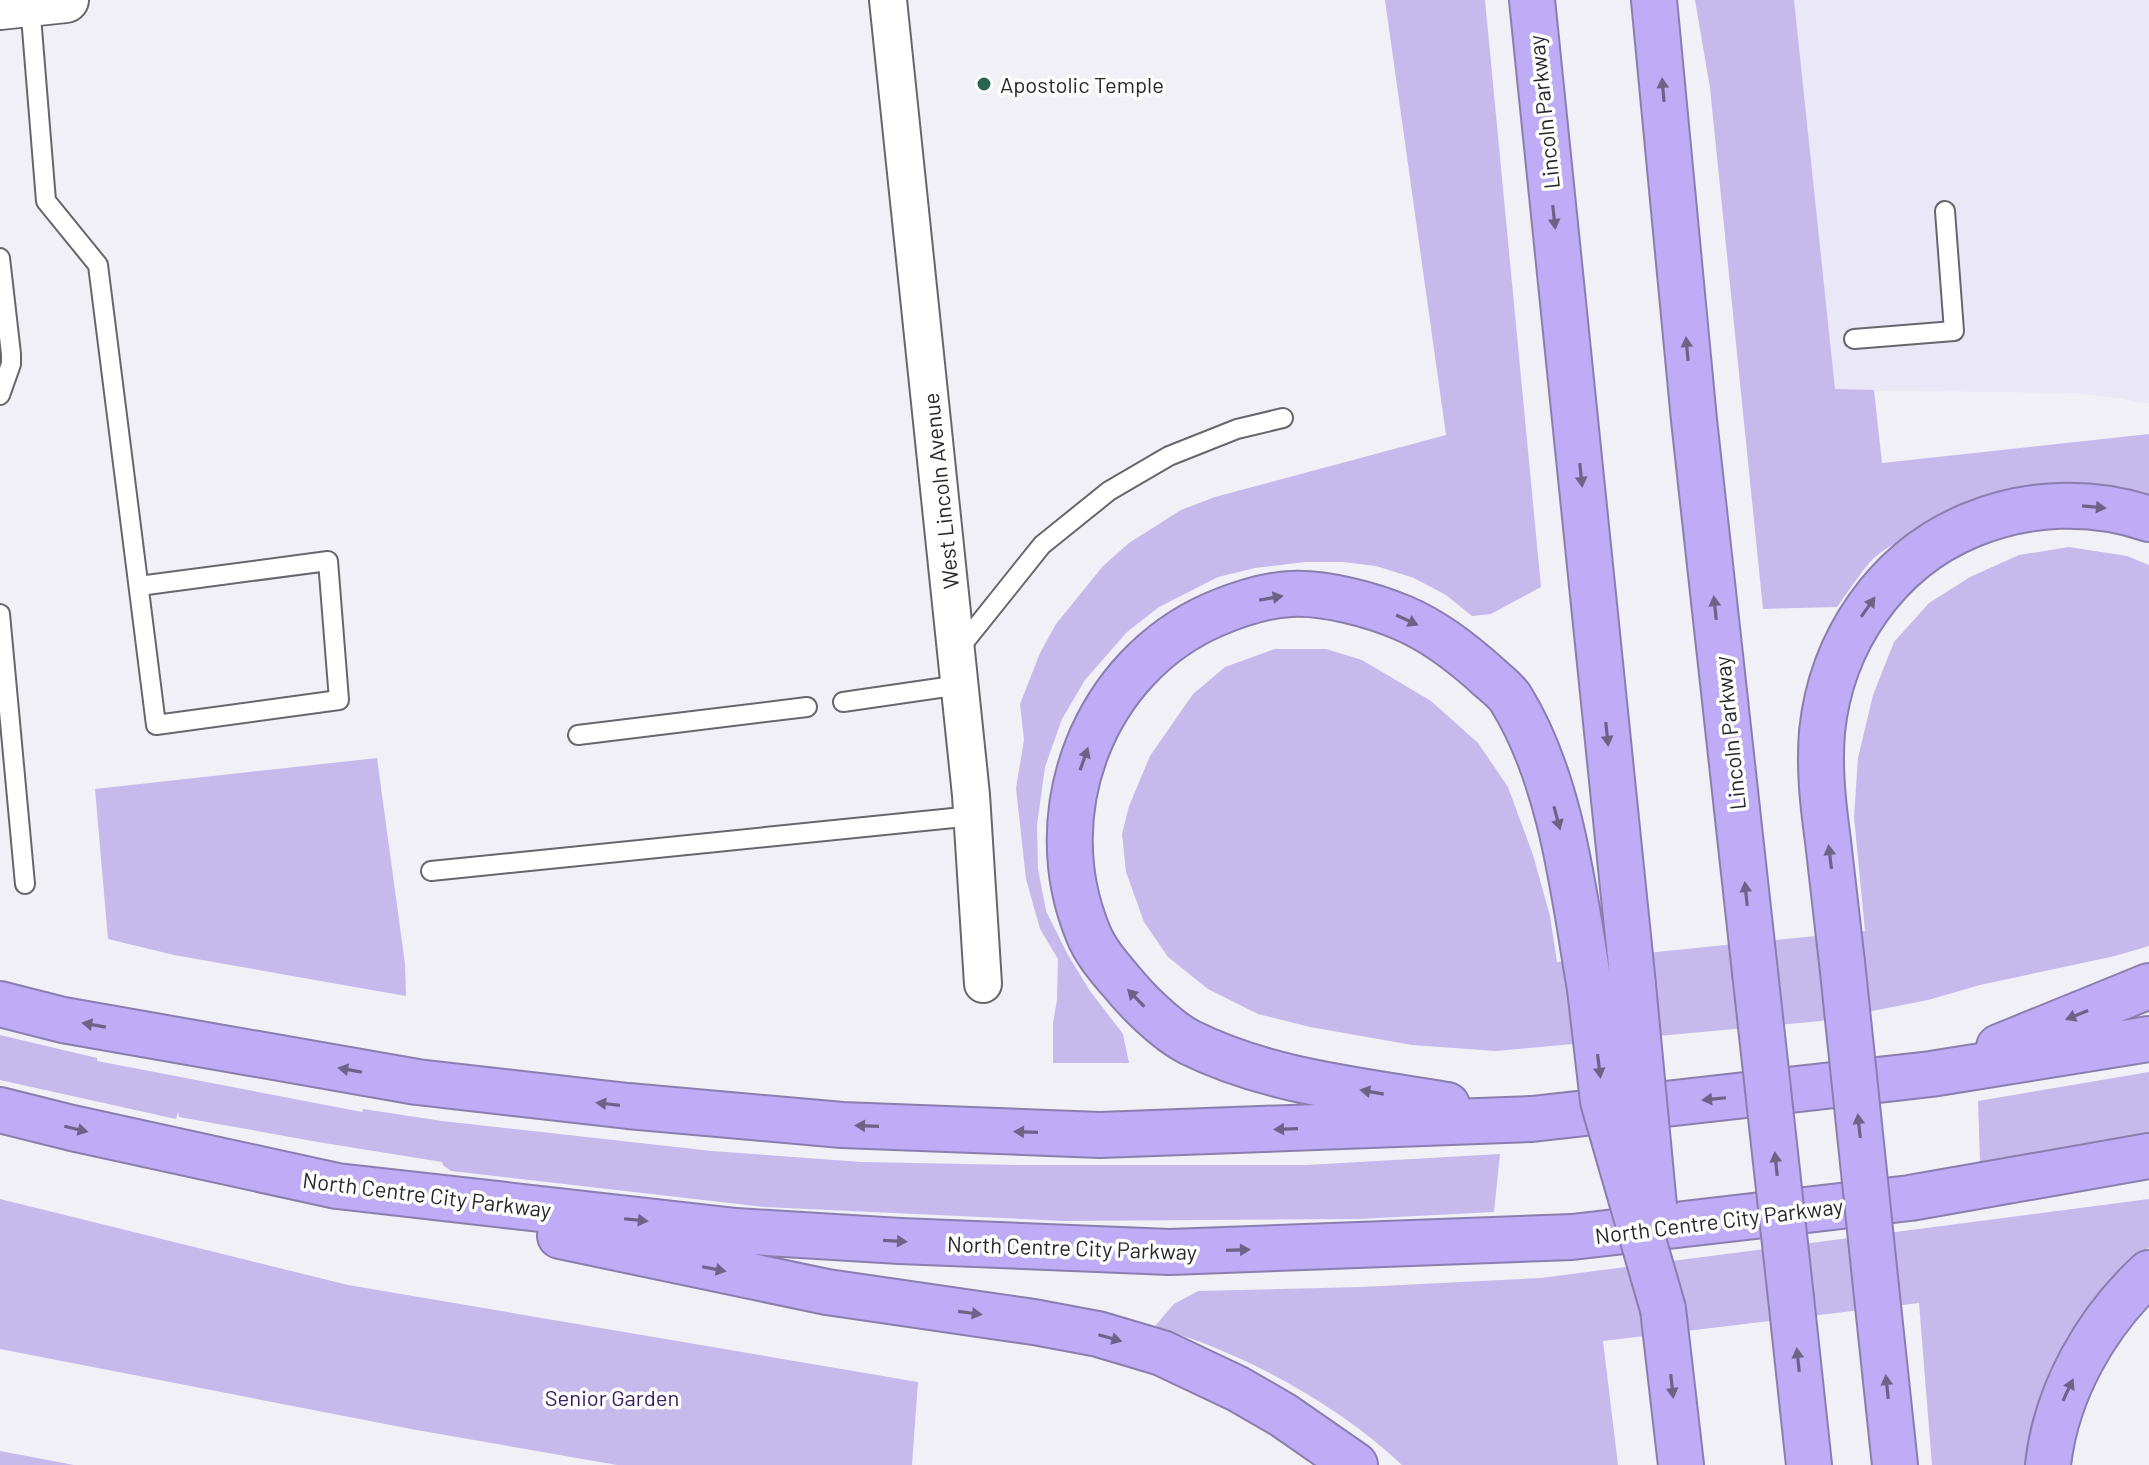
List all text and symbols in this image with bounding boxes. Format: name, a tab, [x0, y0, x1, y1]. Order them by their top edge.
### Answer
street label: Lincoln Parkway	[1522, 34, 1564, 190]
place label: Apostolic Temple	[1000, 71, 1164, 97]
marker: Apostolic Temple	[975, 75, 993, 93]
one-way arrow	[1656, 77, 1669, 102]
one-way arrow	[1548, 205, 1561, 230]
one-way arrow	[1681, 336, 1694, 361]
street label: West Lincoln Avenue	[917, 392, 963, 590]
one-way arrow	[1574, 463, 1587, 488]
one-way arrow	[2082, 501, 2107, 514]
one-way arrow	[1258, 591, 1283, 603]
one-way arrow	[1708, 595, 1721, 620]
one-way arrow	[1860, 597, 1875, 618]
one-way arrow	[1395, 613, 1418, 627]
street label: Lincoln Parkway	[1708, 655, 1750, 811]
one-way arrow	[1601, 722, 1614, 747]
one-way arrow	[1079, 747, 1091, 771]
one-way arrow	[1552, 805, 1564, 830]
one-way arrow	[1823, 844, 1836, 869]
one-way arrow	[1740, 881, 1753, 906]
one-way arrow	[1128, 989, 1146, 1008]
one-way arrow	[2065, 1009, 2089, 1022]
one-way arrow	[81, 1018, 106, 1031]
one-way arrow	[1593, 1054, 1606, 1079]
one-way arrow	[337, 1063, 362, 1075]
one-way arrow	[1359, 1086, 1384, 1098]
one-way arrow	[1701, 1092, 1726, 1105]
one-way arrow	[595, 1097, 620, 1110]
one-way arrow	[1853, 1113, 1866, 1138]
one-way arrow	[854, 1119, 879, 1132]
one-way arrow	[1273, 1122, 1298, 1135]
one-way arrow	[63, 1123, 88, 1136]
one-way arrow	[1013, 1126, 1038, 1139]
one-way arrow	[1770, 1151, 1783, 1176]
street label: North Centre City Parkway	[301, 1166, 553, 1222]
street label: North Centre City Parkway	[1593, 1192, 1845, 1248]
one-way arrow	[624, 1213, 649, 1226]
street label: North Centre City Parkway	[947, 1230, 1197, 1264]
one-way arrow	[883, 1235, 908, 1248]
one-way arrow	[1226, 1244, 1251, 1256]
one-way arrow	[702, 1263, 727, 1276]
one-way arrow	[958, 1307, 983, 1320]
one-way arrow	[1099, 1332, 1123, 1345]
one-way arrow	[1791, 1347, 1804, 1372]
one-way arrow	[1666, 1374, 1679, 1399]
one-way arrow	[1880, 1374, 1893, 1399]
one-way arrow	[2061, 1378, 2075, 1402]
park label: Senior Garden	[545, 1384, 679, 1410]

